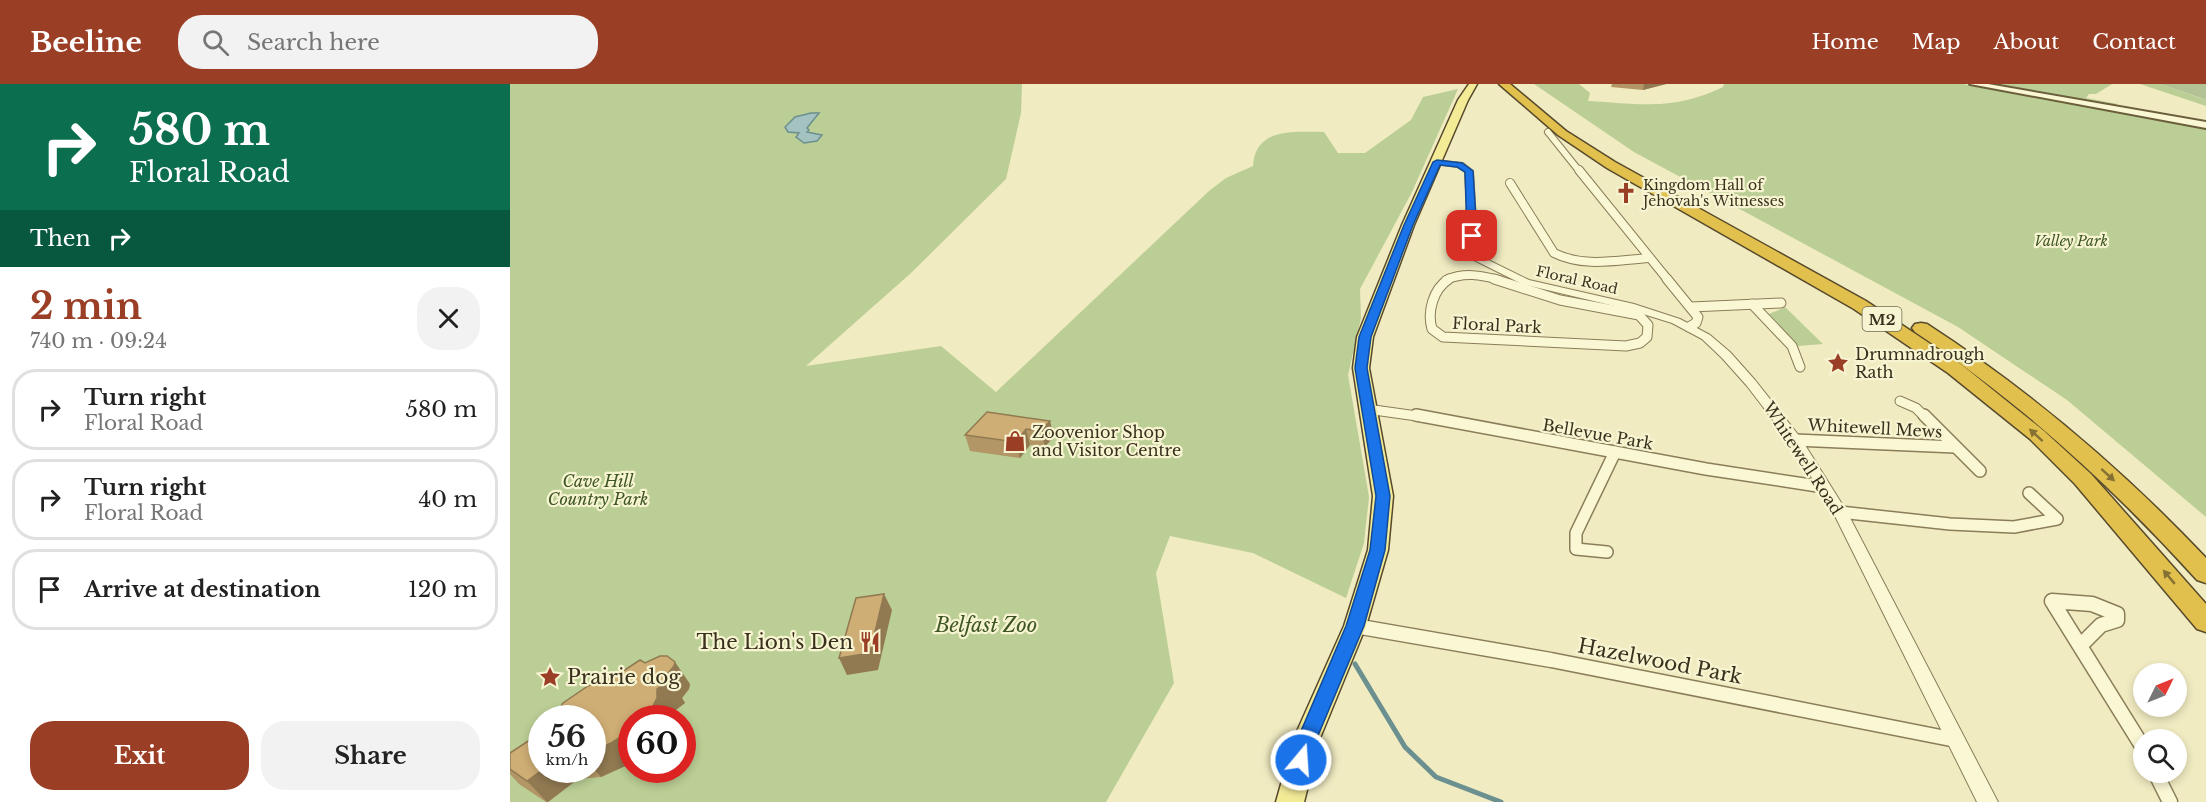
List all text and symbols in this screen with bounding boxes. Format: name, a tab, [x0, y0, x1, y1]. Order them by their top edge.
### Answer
search box	[178, 15, 598, 69]
text: Beeline	[30, 25, 142, 60]
icon: search	[199, 26, 232, 59]
text: Search here	[247, 29, 380, 56]
text: Home	[1812, 29, 1879, 55]
text: Map	[1912, 29, 1960, 55]
text: About	[1993, 29, 2059, 55]
text: Contact	[2092, 29, 2176, 55]
text: 580 m	[129, 104, 270, 156]
icon: right	[30, 108, 108, 186]
text: Floral Road	[129, 156, 290, 189]
place label: Kingdom Hall of Jehovah's Witnesses	[1641, 176, 1784, 210]
church icon: Kingdom Hall of Jehovah's Witnesses	[1614, 181, 1638, 205]
pin	[1446, 210, 1497, 261]
icon: arrive	[1455, 219, 1488, 252]
icon: right	[103, 222, 136, 255]
text: Then	[30, 225, 91, 252]
park label: Valley Park	[2034, 232, 2108, 250]
street label: Floral Road	[1534, 262, 1620, 298]
text: 2 min	[30, 284, 142, 329]
button: close	[417, 287, 480, 350]
road number: M2	[1862, 307, 1902, 331]
street label: Floral Park	[1452, 313, 1543, 337]
text: 740 m · 09:24	[30, 329, 167, 353]
place label: Drumnadrough Rath	[1855, 344, 1985, 382]
place icon: Drumnadrough Rath	[1826, 351, 1850, 375]
text: Turn right	[84, 384, 206, 411]
icon: right	[33, 393, 66, 426]
text: 580 m	[406, 396, 477, 423]
street label: Whitewell Road	[1758, 397, 1847, 518]
text: Floral Road	[84, 411, 203, 435]
street label: Bellevue Park	[1541, 414, 1655, 454]
street label: Whitewell Mews	[1806, 414, 1943, 442]
place label: Zoovenior Shop and Visitor Centre	[1032, 422, 1181, 460]
shop icon: Zoovenior Shop and Visitor Centre	[1003, 429, 1027, 453]
one-way arrow	[2029, 429, 2044, 442]
one-way arrow	[2100, 468, 2115, 482]
park label: Cave Hill Country Park	[548, 471, 648, 509]
text: Turn right	[84, 474, 206, 501]
icon: right	[33, 483, 66, 516]
text: 40 m	[419, 486, 477, 513]
text: Floral Road	[84, 501, 203, 525]
one-way arrow	[2163, 570, 2176, 585]
icon: arrive	[33, 573, 66, 606]
text: Arrive at destination	[84, 576, 321, 603]
text: 120 m	[408, 576, 477, 603]
park label: Belfast Zoo	[934, 613, 1037, 637]
place label: The Lion's Den	[696, 630, 853, 654]
restaurant icon: The Lion's Den	[858, 630, 882, 654]
street label: Hazelwood Park	[1576, 633, 1745, 689]
north arrow	[2133, 663, 2187, 717]
map controls	[2133, 663, 2187, 783]
place icon: Prairie dog	[538, 665, 562, 689]
place label: Prairie dog	[567, 665, 681, 689]
speed limit sign: 60	[618, 705, 696, 783]
text: 56	[548, 718, 586, 755]
button: Exit	[30, 721, 249, 790]
button: Share	[261, 721, 480, 790]
position arrow	[1269, 728, 1333, 792]
button: search	[2133, 729, 2187, 783]
text: km/h	[546, 750, 588, 769]

